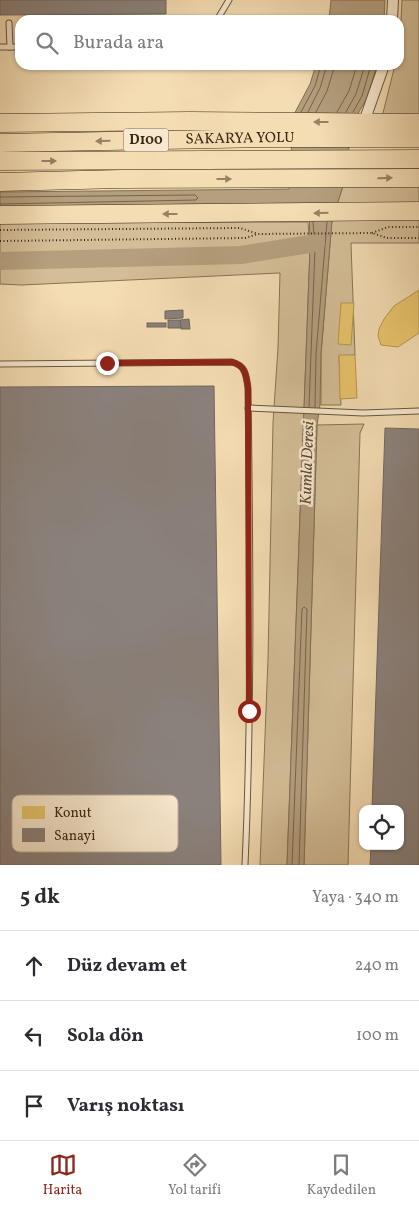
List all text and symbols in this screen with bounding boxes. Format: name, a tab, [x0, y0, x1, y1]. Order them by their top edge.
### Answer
search box	[15, 15, 404, 70]
icon: search	[33, 29, 61, 57]
text: Burada ara	[73, 30, 164, 56]
one-way arrow	[313, 118, 329, 126]
street label: SAKARYA YOLU	[185, 127, 294, 150]
road number: D100	[124, 128, 168, 152]
one-way arrow	[95, 137, 111, 145]
one-way arrow	[41, 157, 57, 165]
one-way arrow	[377, 174, 393, 182]
one-way arrow	[216, 175, 232, 183]
one-way arrow	[312, 209, 328, 217]
one-way arrow	[162, 210, 178, 218]
route end	[96, 352, 119, 375]
water label: Kumla Deresi	[296, 420, 320, 505]
route start	[238, 700, 261, 723]
legend	[12, 795, 178, 852]
text: Konut	[54, 804, 92, 823]
map controls	[359, 805, 404, 850]
button: locate	[359, 805, 404, 850]
text: Sanayi	[54, 827, 95, 846]
text: 5 dk	[20, 883, 60, 912]
text: Yaya · 340 m	[312, 887, 399, 909]
icon: ahead	[20, 952, 48, 980]
text: Düz devam et	[67, 953, 187, 979]
text: 240 m	[355, 955, 399, 977]
icon: left	[20, 1022, 48, 1050]
text: Sola dön	[67, 1023, 144, 1049]
text: 100 m	[356, 1025, 399, 1047]
icon: arrive	[20, 1092, 48, 1120]
text: Varış noktası	[67, 1093, 184, 1119]
tab: Harita	[43, 1151, 82, 1200]
tab: Yol tarifi	[168, 1151, 221, 1200]
tab: Kaydedilen	[307, 1151, 376, 1200]

